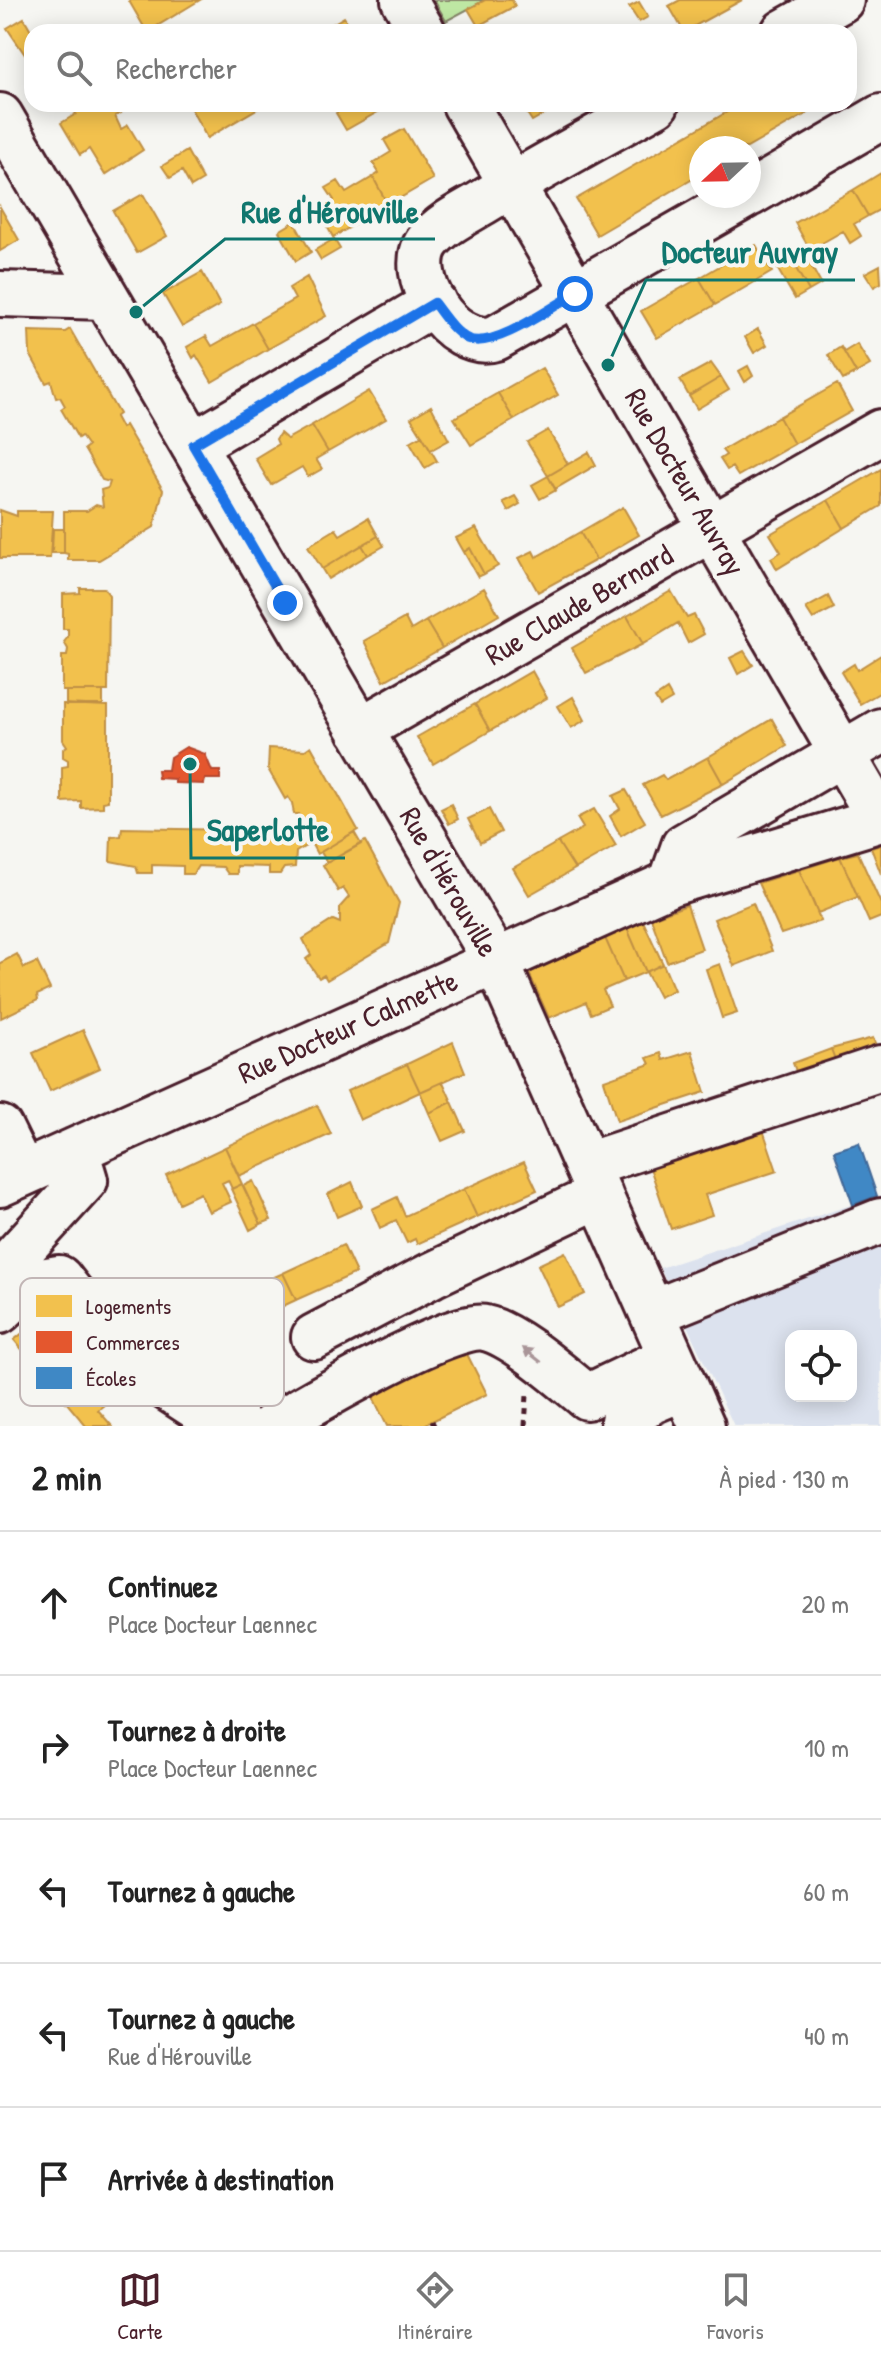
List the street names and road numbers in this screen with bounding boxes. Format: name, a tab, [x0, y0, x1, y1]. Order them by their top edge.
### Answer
street label: Rue Docteur Auvray	[616, 381, 756, 582]
street label: Rue Claude Bernard	[477, 534, 680, 674]
street label: Rue d'Hérouville	[391, 799, 509, 964]
street label: Rue Docteur Calmette	[232, 960, 464, 1092]

